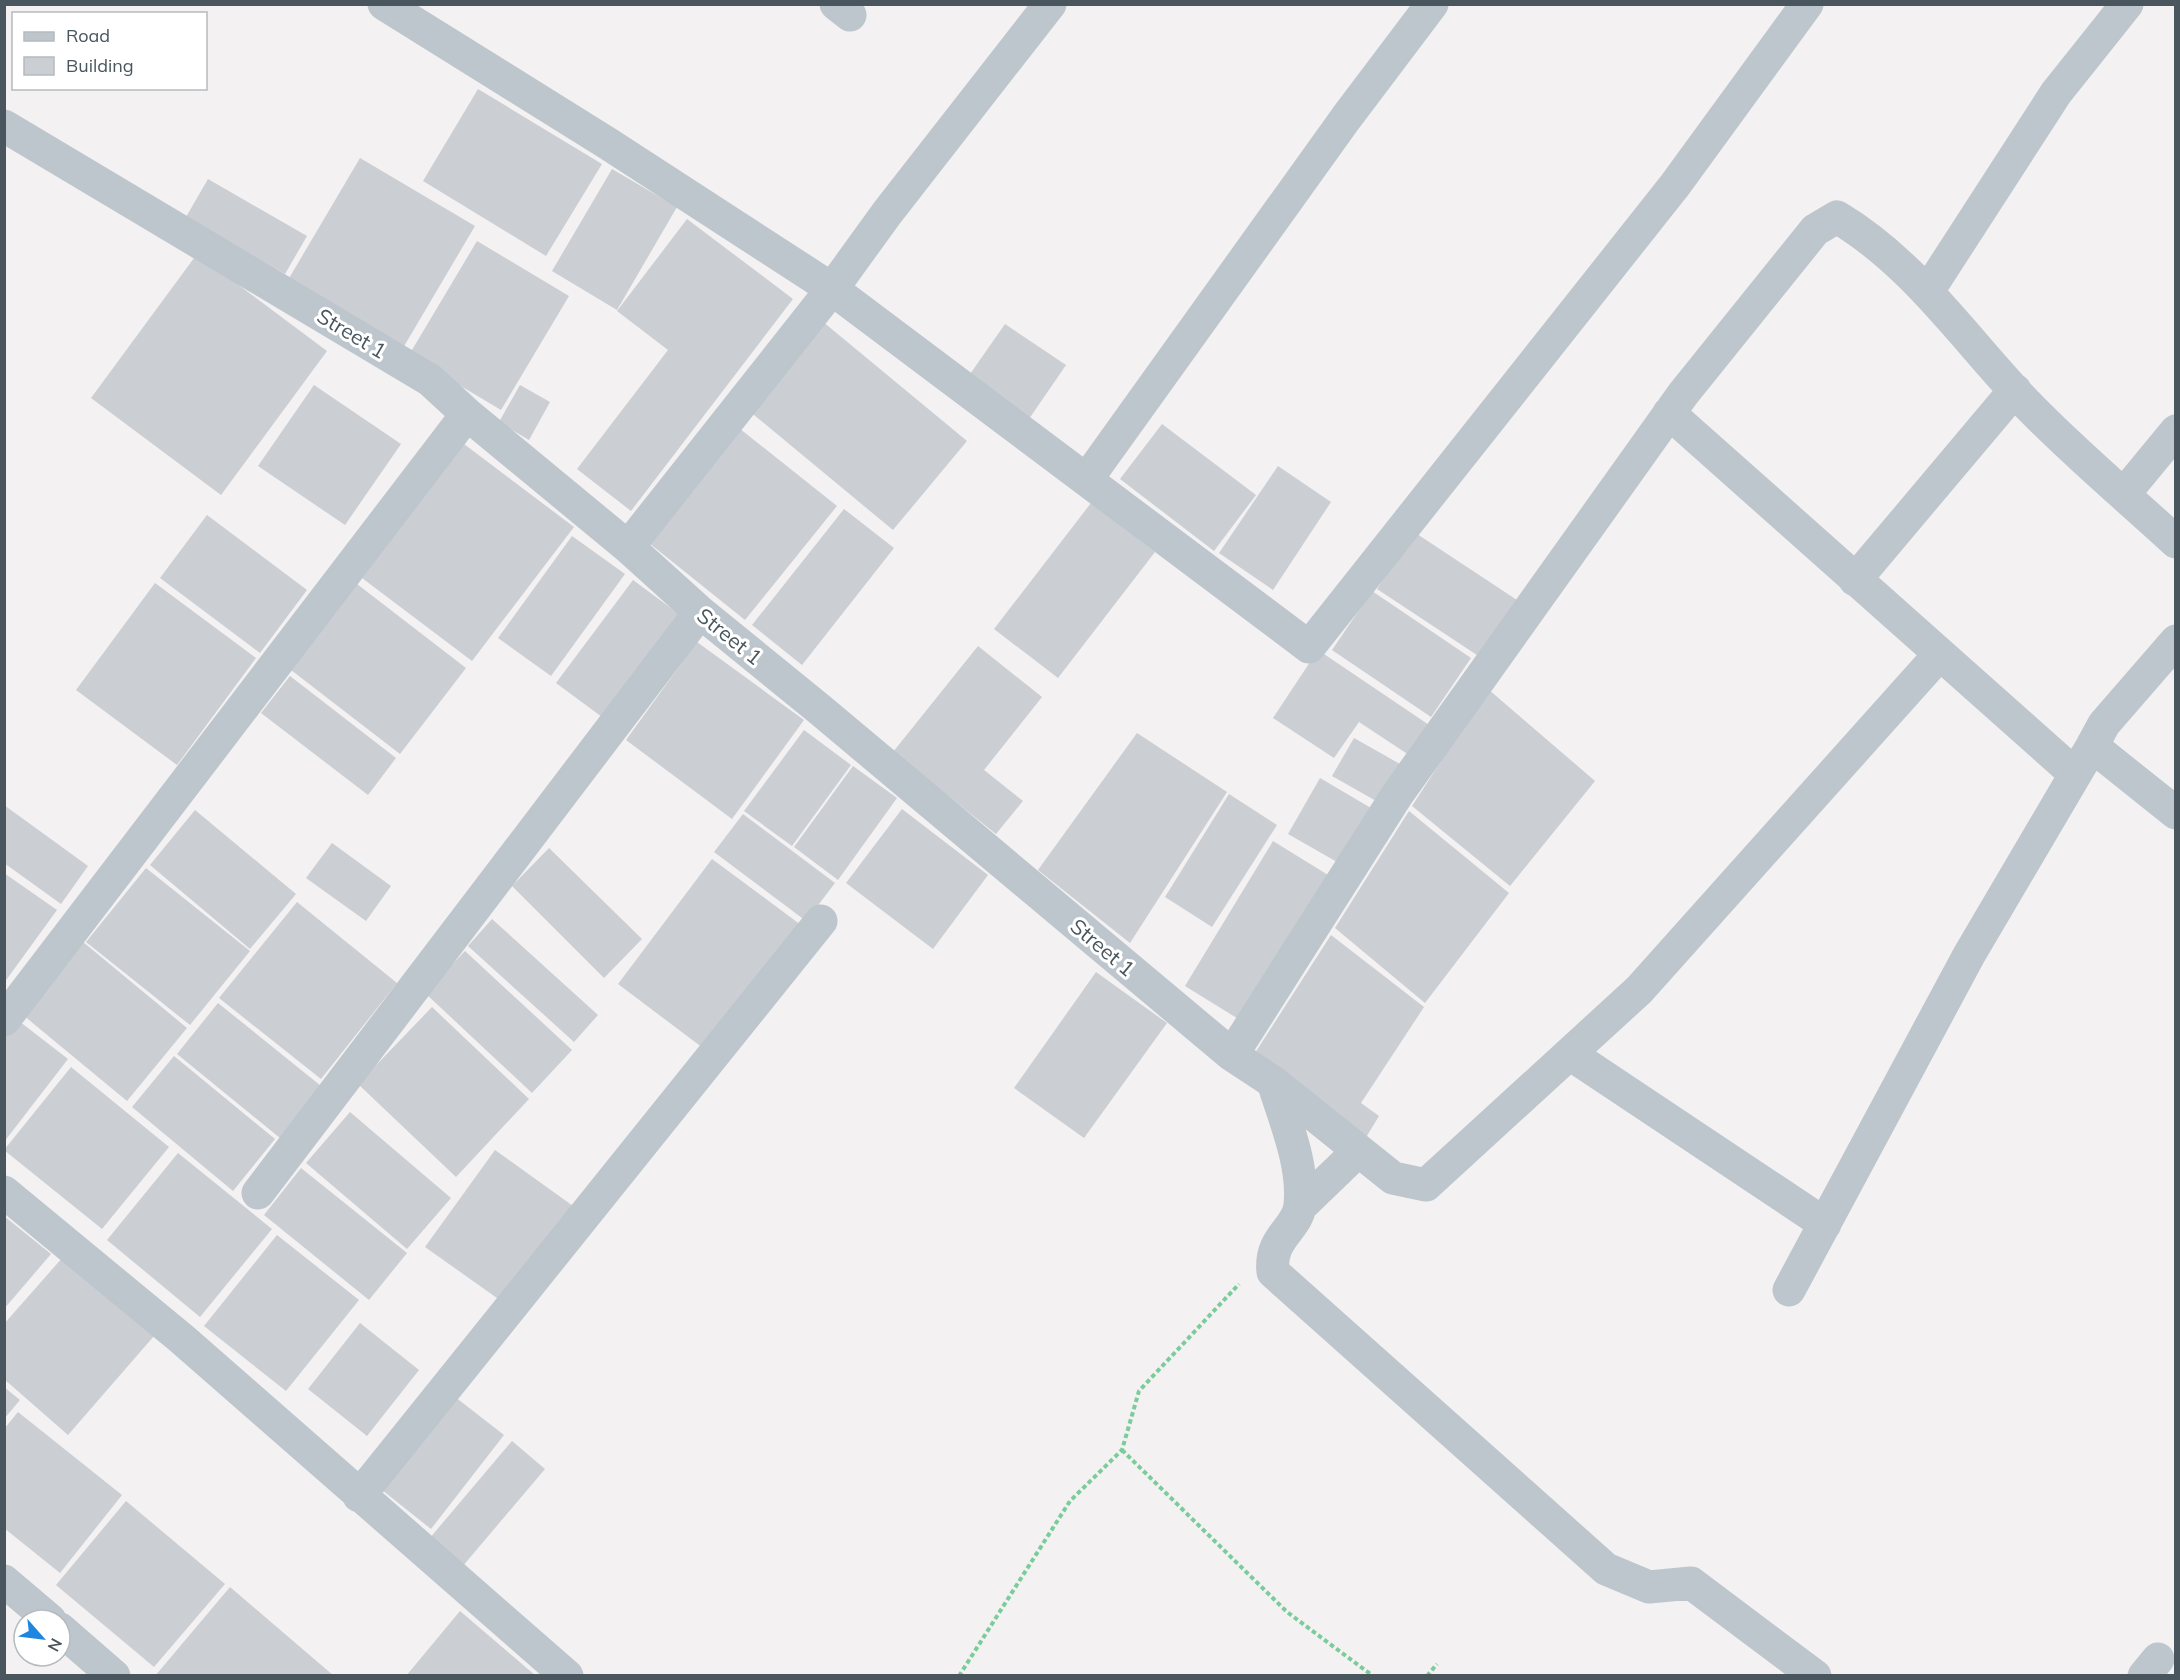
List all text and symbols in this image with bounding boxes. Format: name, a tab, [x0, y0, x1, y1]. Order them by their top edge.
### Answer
legend	[12, 12, 207, 90]
text: Road	[66, 24, 110, 47]
text: Building	[66, 54, 134, 77]
street label: Street 1	[313, 302, 391, 364]
street label: Street 1	[692, 602, 768, 670]
street label: Street 1	[1065, 913, 1141, 981]
north arrow	[12, 1608, 72, 1668]
text: N	[44, 1635, 67, 1655]

